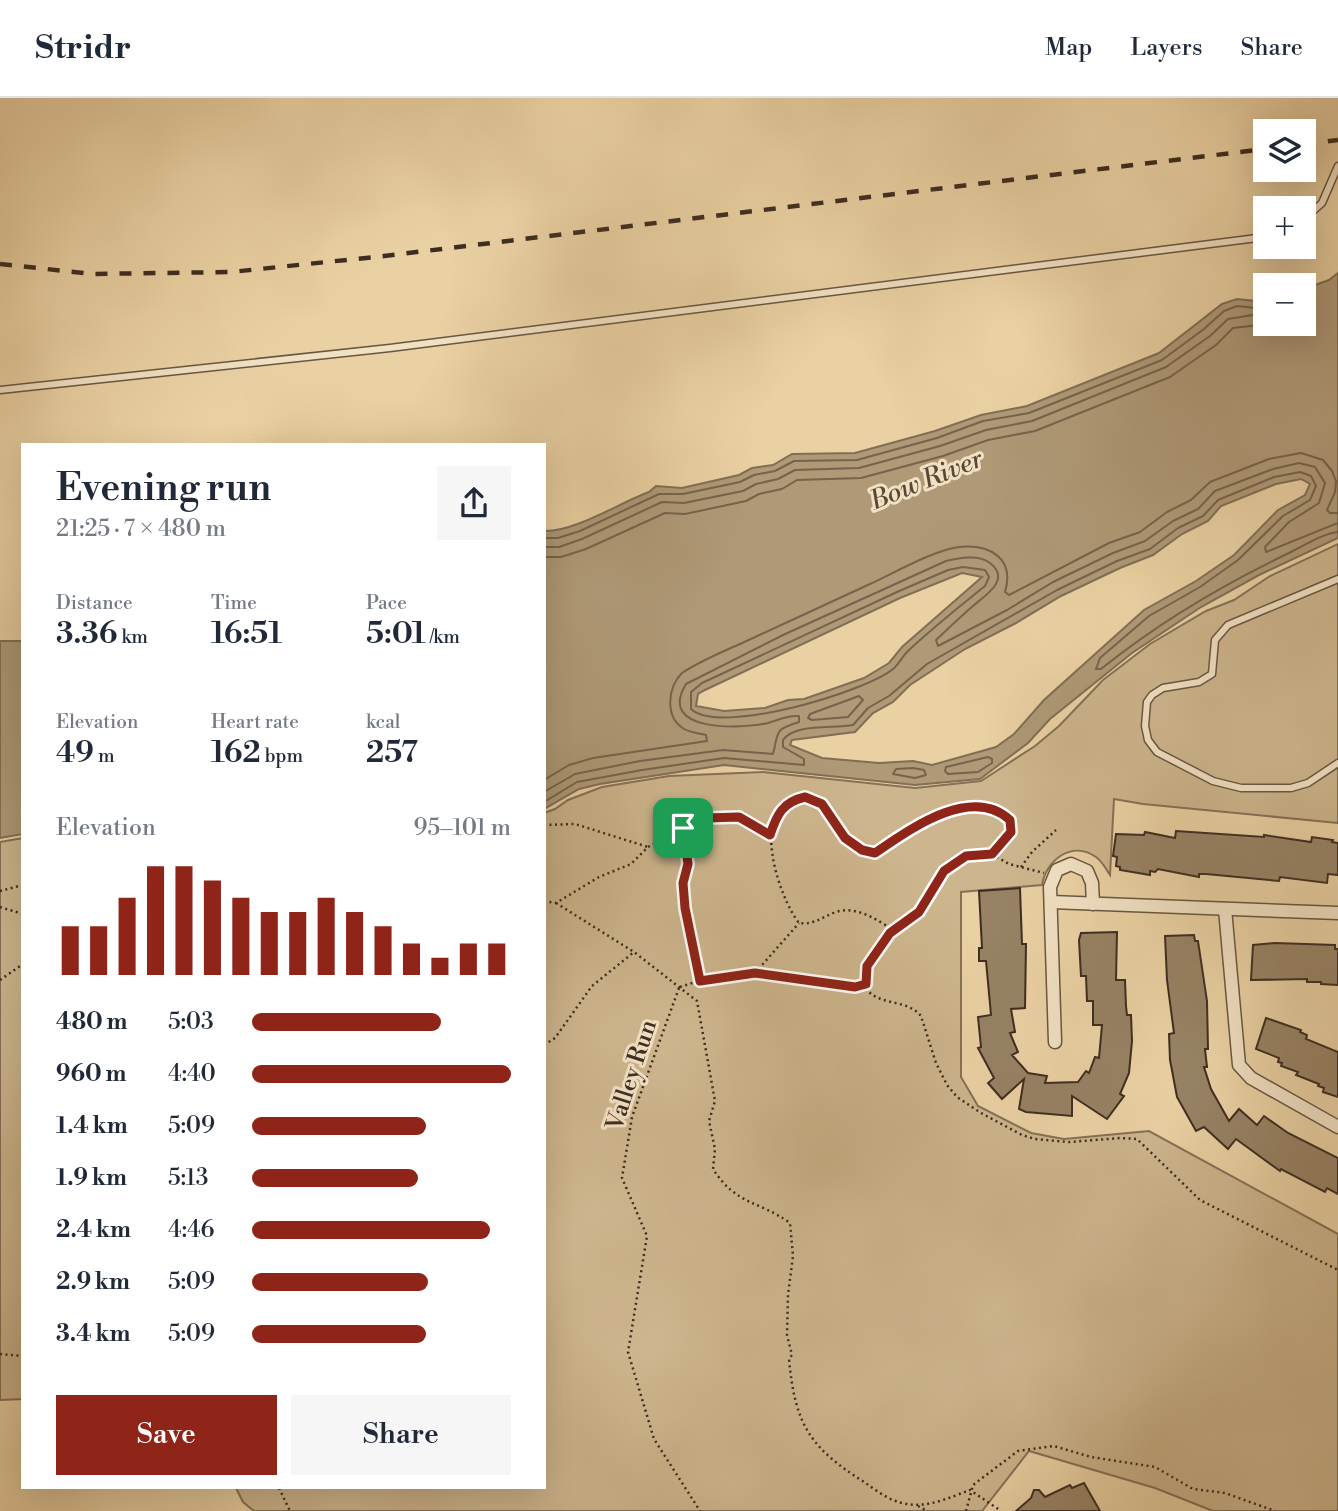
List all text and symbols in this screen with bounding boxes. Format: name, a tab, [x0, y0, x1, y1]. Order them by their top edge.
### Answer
text: Stridr	[35, 28, 131, 69]
text: Map	[1045, 33, 1092, 63]
text: Layers	[1130, 33, 1202, 63]
text: Share	[1240, 33, 1303, 63]
map controls	[1253, 119, 1316, 336]
button: layers	[1253, 119, 1316, 182]
button: +	[1253, 196, 1316, 259]
button: −	[1253, 273, 1316, 336]
water label: Bow River	[864, 442, 988, 517]
text: Evening run	[56, 465, 271, 512]
button: share	[437, 466, 511, 540]
text: 21:25 · 7 × 480 m	[56, 515, 226, 543]
text: Distance	[56, 591, 133, 615]
text: Time	[211, 591, 257, 615]
text: Pace	[366, 591, 407, 615]
text: 3.36	[56, 615, 118, 653]
text: 16:51	[211, 615, 282, 653]
text: 5:01	[366, 615, 426, 653]
text: km	[118, 625, 148, 649]
text: /km	[426, 625, 460, 649]
text: Elevation	[56, 710, 138, 734]
text: Heart rate	[211, 710, 299, 734]
text: kcal	[366, 710, 400, 734]
text: 49	[56, 734, 94, 772]
text: 162	[211, 734, 261, 772]
text: 257	[366, 734, 418, 772]
text: m	[94, 744, 115, 768]
text: bpm	[261, 744, 303, 768]
pin	[653, 798, 713, 858]
icon: arrive	[664, 809, 702, 847]
text: Elevation	[56, 814, 156, 842]
text: 95–101 m	[414, 814, 511, 842]
text: 480 m	[56, 1008, 127, 1036]
text: 5:03	[168, 1008, 214, 1036]
street label: Valley Run	[600, 1016, 664, 1135]
text: 960 m	[56, 1060, 126, 1088]
text: 4:40	[168, 1060, 216, 1088]
text: 1.4 km	[56, 1112, 128, 1140]
text: 5:09	[168, 1112, 215, 1140]
text: 1.9 km	[56, 1164, 127, 1192]
text: 5:13	[168, 1164, 208, 1192]
text: 2.4 km	[56, 1216, 131, 1244]
text: 4:46	[168, 1216, 215, 1244]
text: 2.9 km	[56, 1268, 130, 1296]
text: 5:09	[168, 1268, 215, 1296]
text: 3.4 km	[56, 1320, 130, 1348]
text: 5:09	[168, 1320, 215, 1348]
button: Save	[56, 1395, 277, 1475]
button: Share	[291, 1395, 511, 1475]

